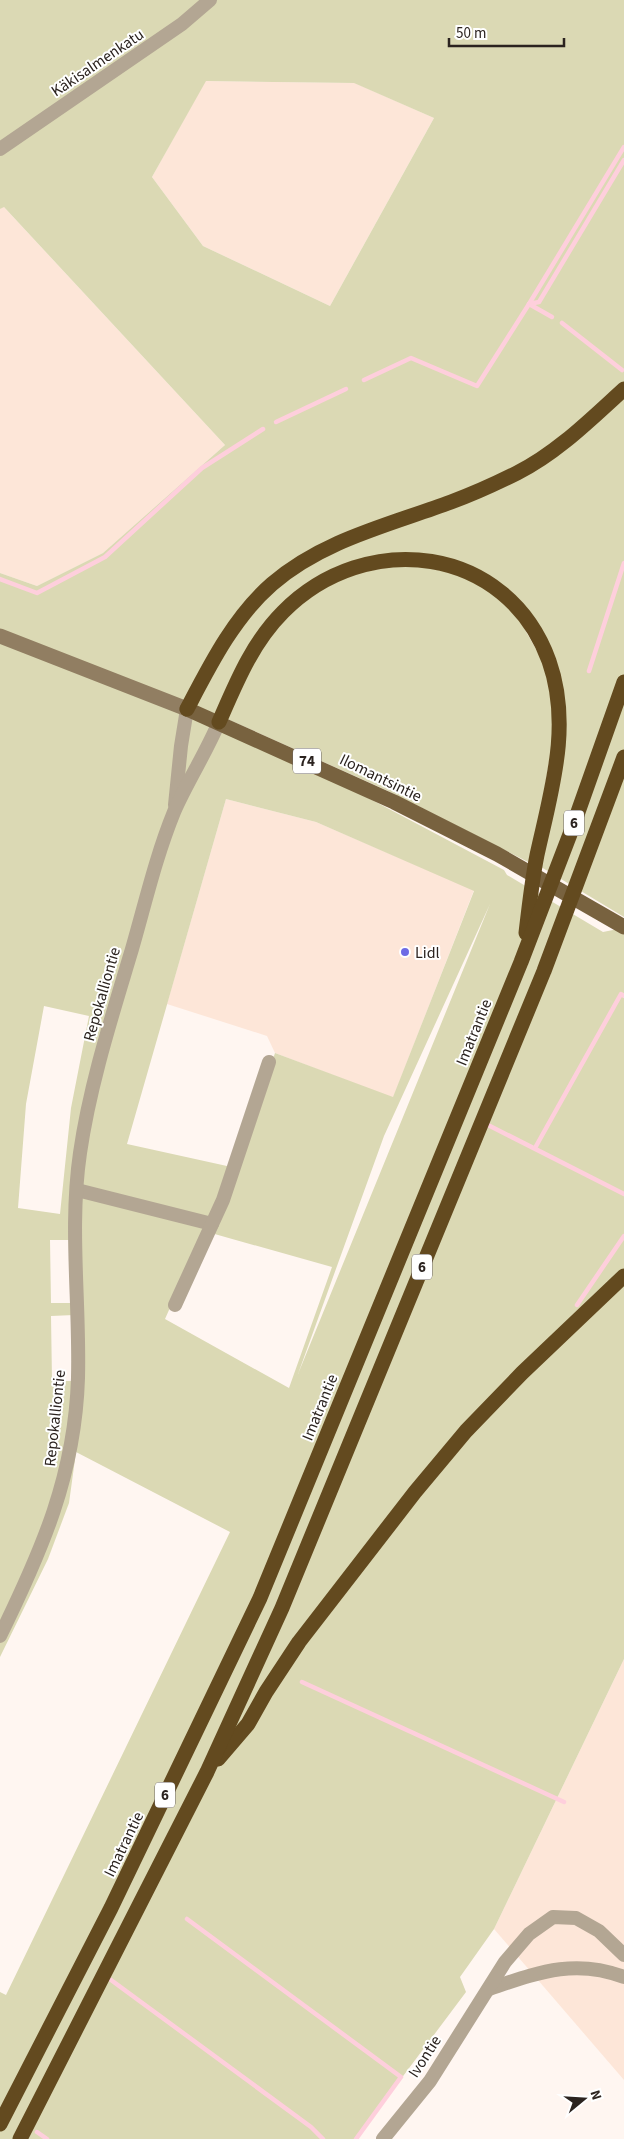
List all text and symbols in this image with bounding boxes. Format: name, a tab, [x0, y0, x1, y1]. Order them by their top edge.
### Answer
scale bar	[449, 15, 564, 47]
text: 50 m	[456, 23, 486, 44]
street label: Käkisalmenkatu	[47, 24, 148, 102]
road number: 74	[293, 748, 321, 774]
street label: Ilomantsintie	[336, 749, 425, 807]
road number: 6	[564, 810, 584, 836]
place label: Lidl	[415, 942, 440, 964]
street label: Repokalliontie	[78, 945, 126, 1044]
marker: Lidl	[399, 946, 411, 958]
street label: Imatrantie	[451, 996, 497, 1069]
road number: 6	[412, 1254, 432, 1280]
street label: Repokalliontie	[39, 1369, 71, 1468]
street label: Imatrantie	[297, 1371, 343, 1444]
road number: 6	[155, 1782, 175, 1808]
street label: Imatrantie	[99, 1808, 149, 1881]
street label: Ivontie	[403, 2031, 447, 2082]
north arrow	[559, 2074, 609, 2124]
text: N	[584, 2088, 606, 2103]

